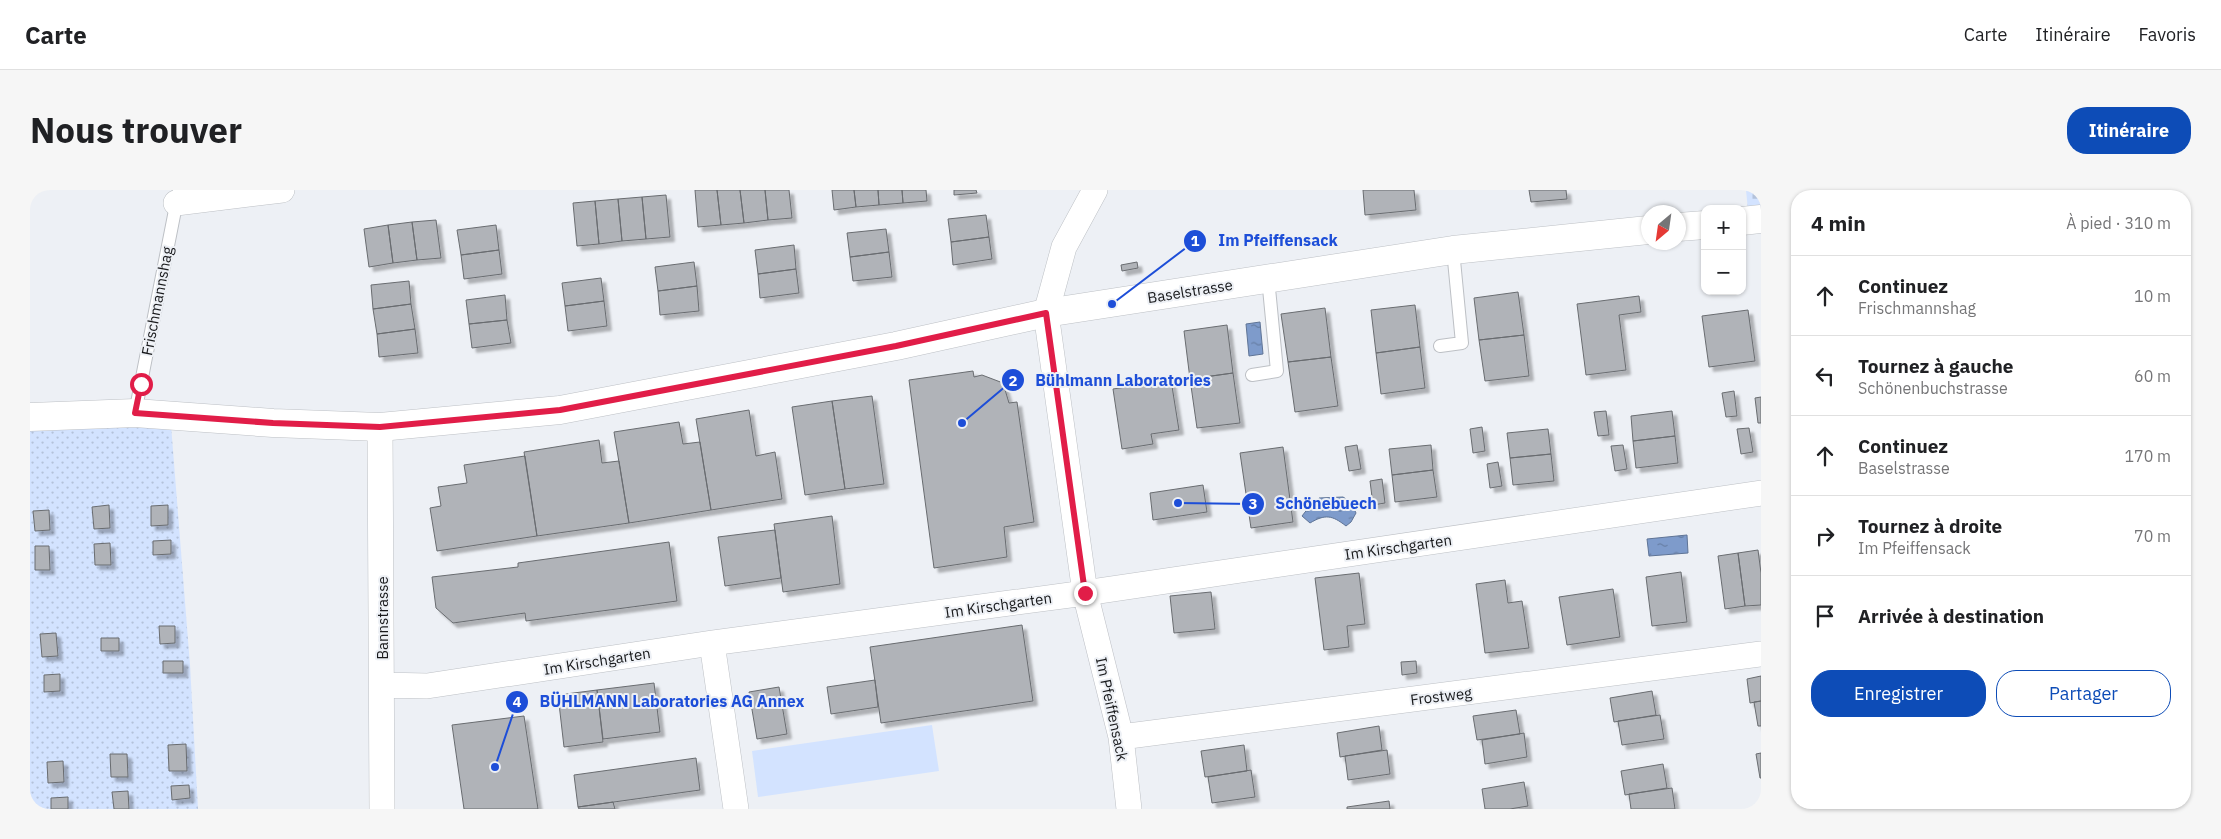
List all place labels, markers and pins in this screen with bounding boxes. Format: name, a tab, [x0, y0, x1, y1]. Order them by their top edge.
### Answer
callout: Im Pfeiffensack	[1183, 225, 1347, 256]
callout: Bühlmann Laboratories	[1000, 365, 1221, 396]
callout: Schönebuech	[1241, 488, 1387, 519]
callout: BÜHLMANN Laboratories AG Annex	[504, 686, 814, 717]

